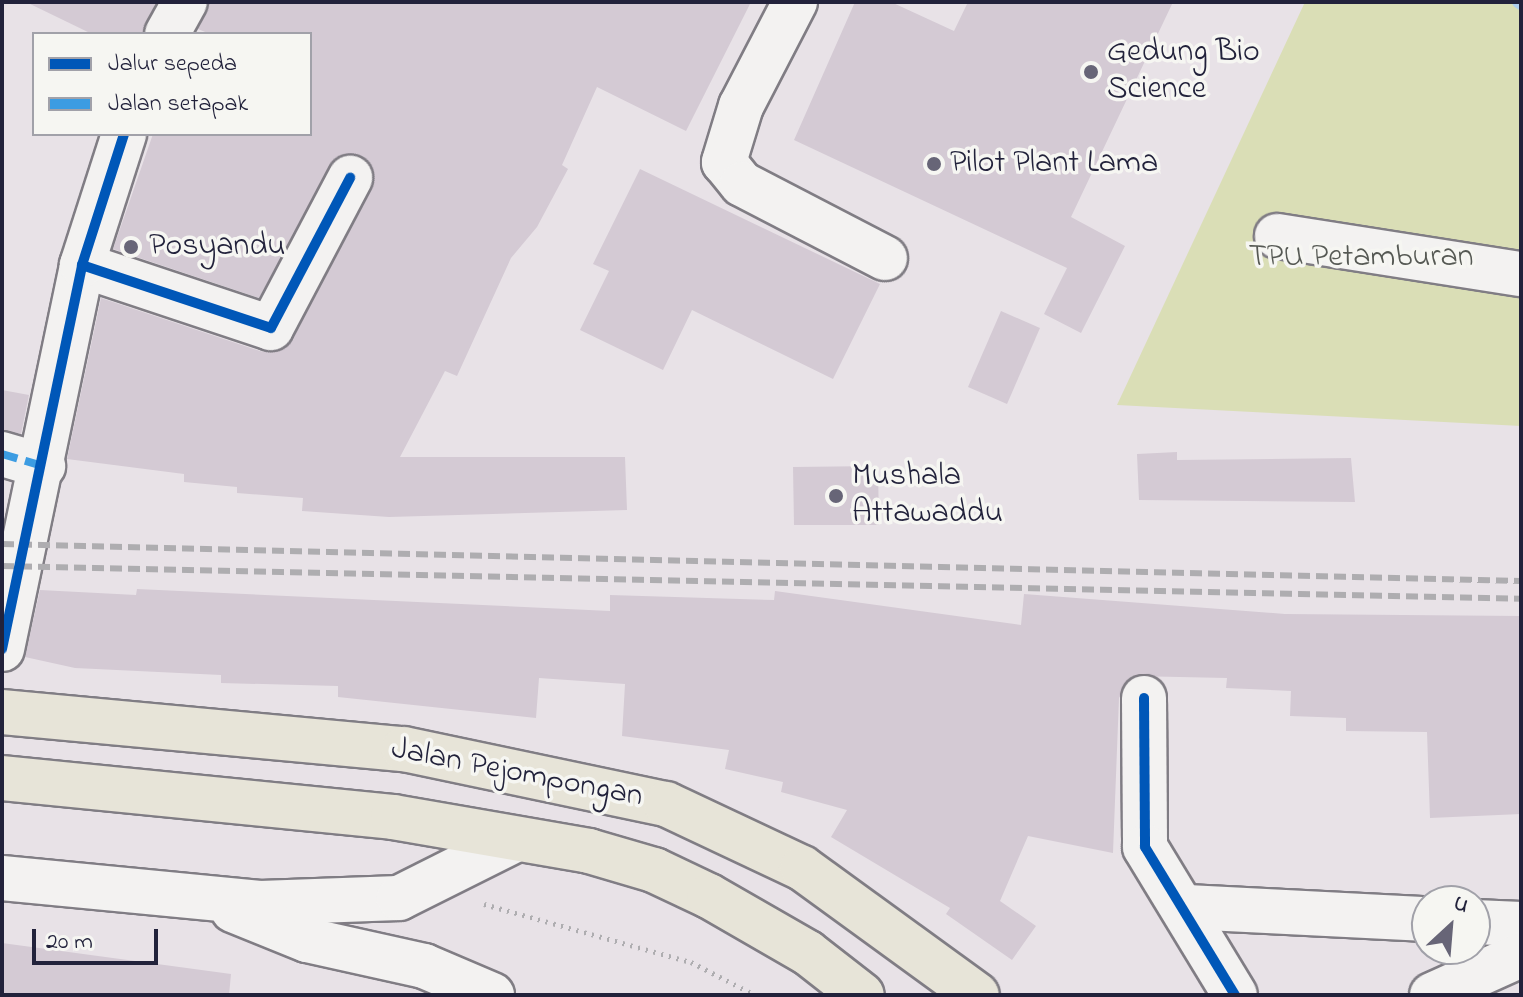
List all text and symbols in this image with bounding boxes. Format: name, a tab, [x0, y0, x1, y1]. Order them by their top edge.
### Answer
legend	[32, 32, 312, 136]
place label: Gedung Bio Science	[1107, 35, 1260, 110]
text: Jalur sepeda	[108, 47, 237, 82]
marker: Gedung Bio Science	[1082, 63, 1100, 81]
text: Jalan setapak	[108, 87, 248, 122]
place label: Pilot Plant Lama	[950, 145, 1158, 183]
marker: Pilot Plant Lama	[925, 155, 943, 173]
place label: Posyandu	[149, 228, 286, 266]
marker: Posyandu	[120, 236, 142, 258]
park label: TPU Petamburan	[1248, 239, 1474, 277]
place label: Mushala Attawaddu	[852, 459, 1003, 534]
marker: Mushala Attawaddu	[827, 487, 845, 505]
street label: Jalan Pejompongan	[388, 731, 646, 817]
north arrow	[1411, 885, 1491, 965]
text: U	[1447, 888, 1474, 923]
scale bar	[36, 913, 162, 963]
text: 20 m	[46, 925, 93, 960]

